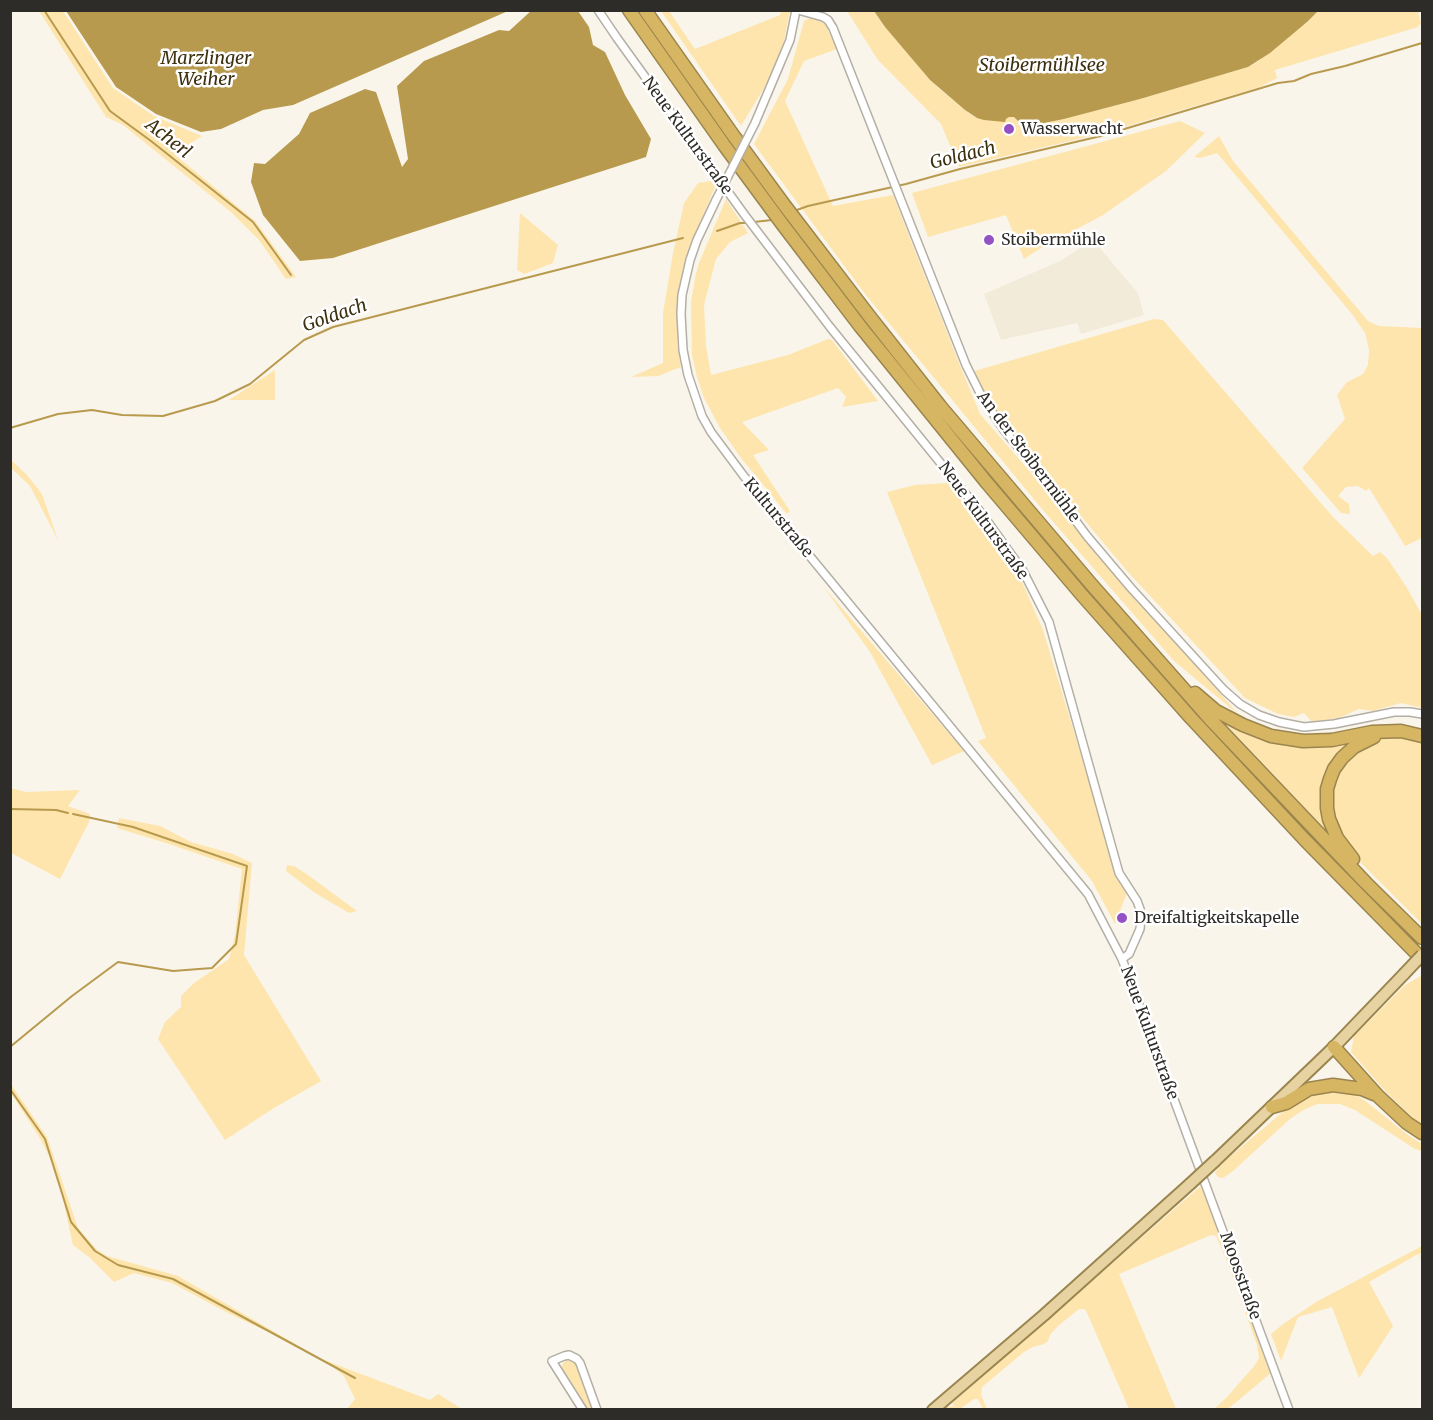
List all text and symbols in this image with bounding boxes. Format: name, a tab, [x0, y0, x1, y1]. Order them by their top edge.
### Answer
water label: Marzlinger Weiher	[161, 48, 251, 90]
water label: Stoibermühlsee	[979, 55, 1105, 77]
street label: Neue Kulturstraße	[638, 74, 736, 198]
water label: Acherl	[141, 115, 195, 163]
place label: Wasserwacht	[1021, 119, 1123, 139]
marker: Wasserwacht	[1002, 122, 1016, 136]
water label: Goldach	[928, 137, 998, 175]
place label: Stoibermühle	[1001, 230, 1105, 250]
marker: Stoibermühle	[982, 233, 996, 247]
water label: Goldach	[300, 295, 370, 337]
street label: An der Stoibermühle	[972, 388, 1084, 526]
street label: Neue Kulturstraße	[934, 459, 1032, 583]
street label: Kulturstraße	[739, 474, 817, 562]
place label: Dreifaltigkeitskapelle	[1134, 908, 1299, 928]
marker: Dreifaltigkeitskapelle	[1115, 911, 1129, 925]
street label: Neue Kulturstraße	[1116, 964, 1182, 1102]
street label: Moosstraße	[1215, 1230, 1265, 1322]

